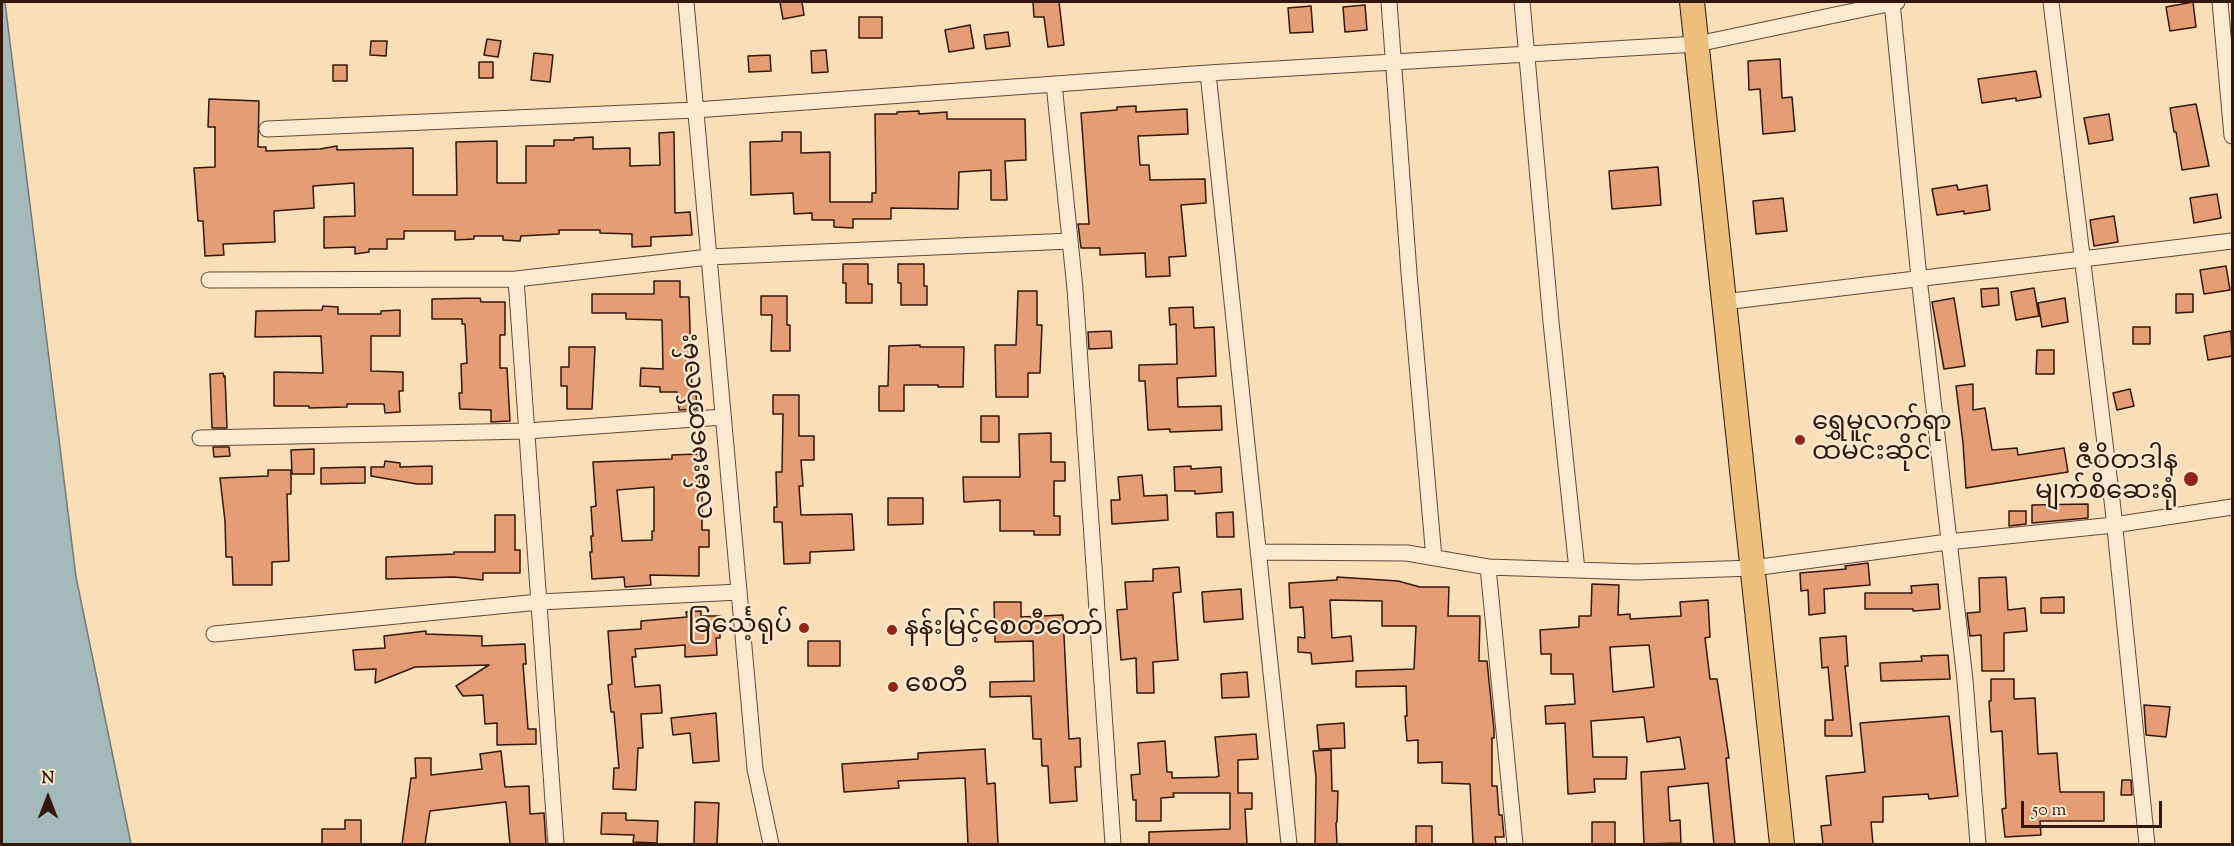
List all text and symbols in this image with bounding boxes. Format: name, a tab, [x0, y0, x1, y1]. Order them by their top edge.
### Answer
street label: လမ်းမတော်လမ်း	[676, 332, 724, 520]
place label: ရွှေမူလက်ရာ ထမင်းဆိုင်	[1812, 409, 1952, 470]
marker: ရွှေမူလက်ရာ ထမင်းဆိုင်	[1793, 433, 1807, 447]
place label: ဇီဝိတဒါန မျက်စိဆေးရုံ	[2035, 448, 2178, 509]
marker: ဇီဝိတဒါန မျက်စိဆေးရုံ	[2182, 470, 2200, 488]
place label: ခြင်္သေ့ရုပ်	[688, 612, 792, 644]
place label: နန်းမြင့်စေတီတော်	[904, 614, 1103, 646]
marker: ခြင်္သေ့ရုပ်	[797, 621, 811, 635]
marker: နန်းမြင့်စေတီတော်	[885, 623, 899, 637]
place label: စေတီ	[905, 671, 968, 703]
marker: စေတီ	[886, 680, 900, 694]
north arrow	[18, 768, 78, 828]
text: N	[42, 768, 54, 791]
scale bar	[2024, 789, 2165, 827]
text: 50 m	[2032, 798, 2066, 824]

